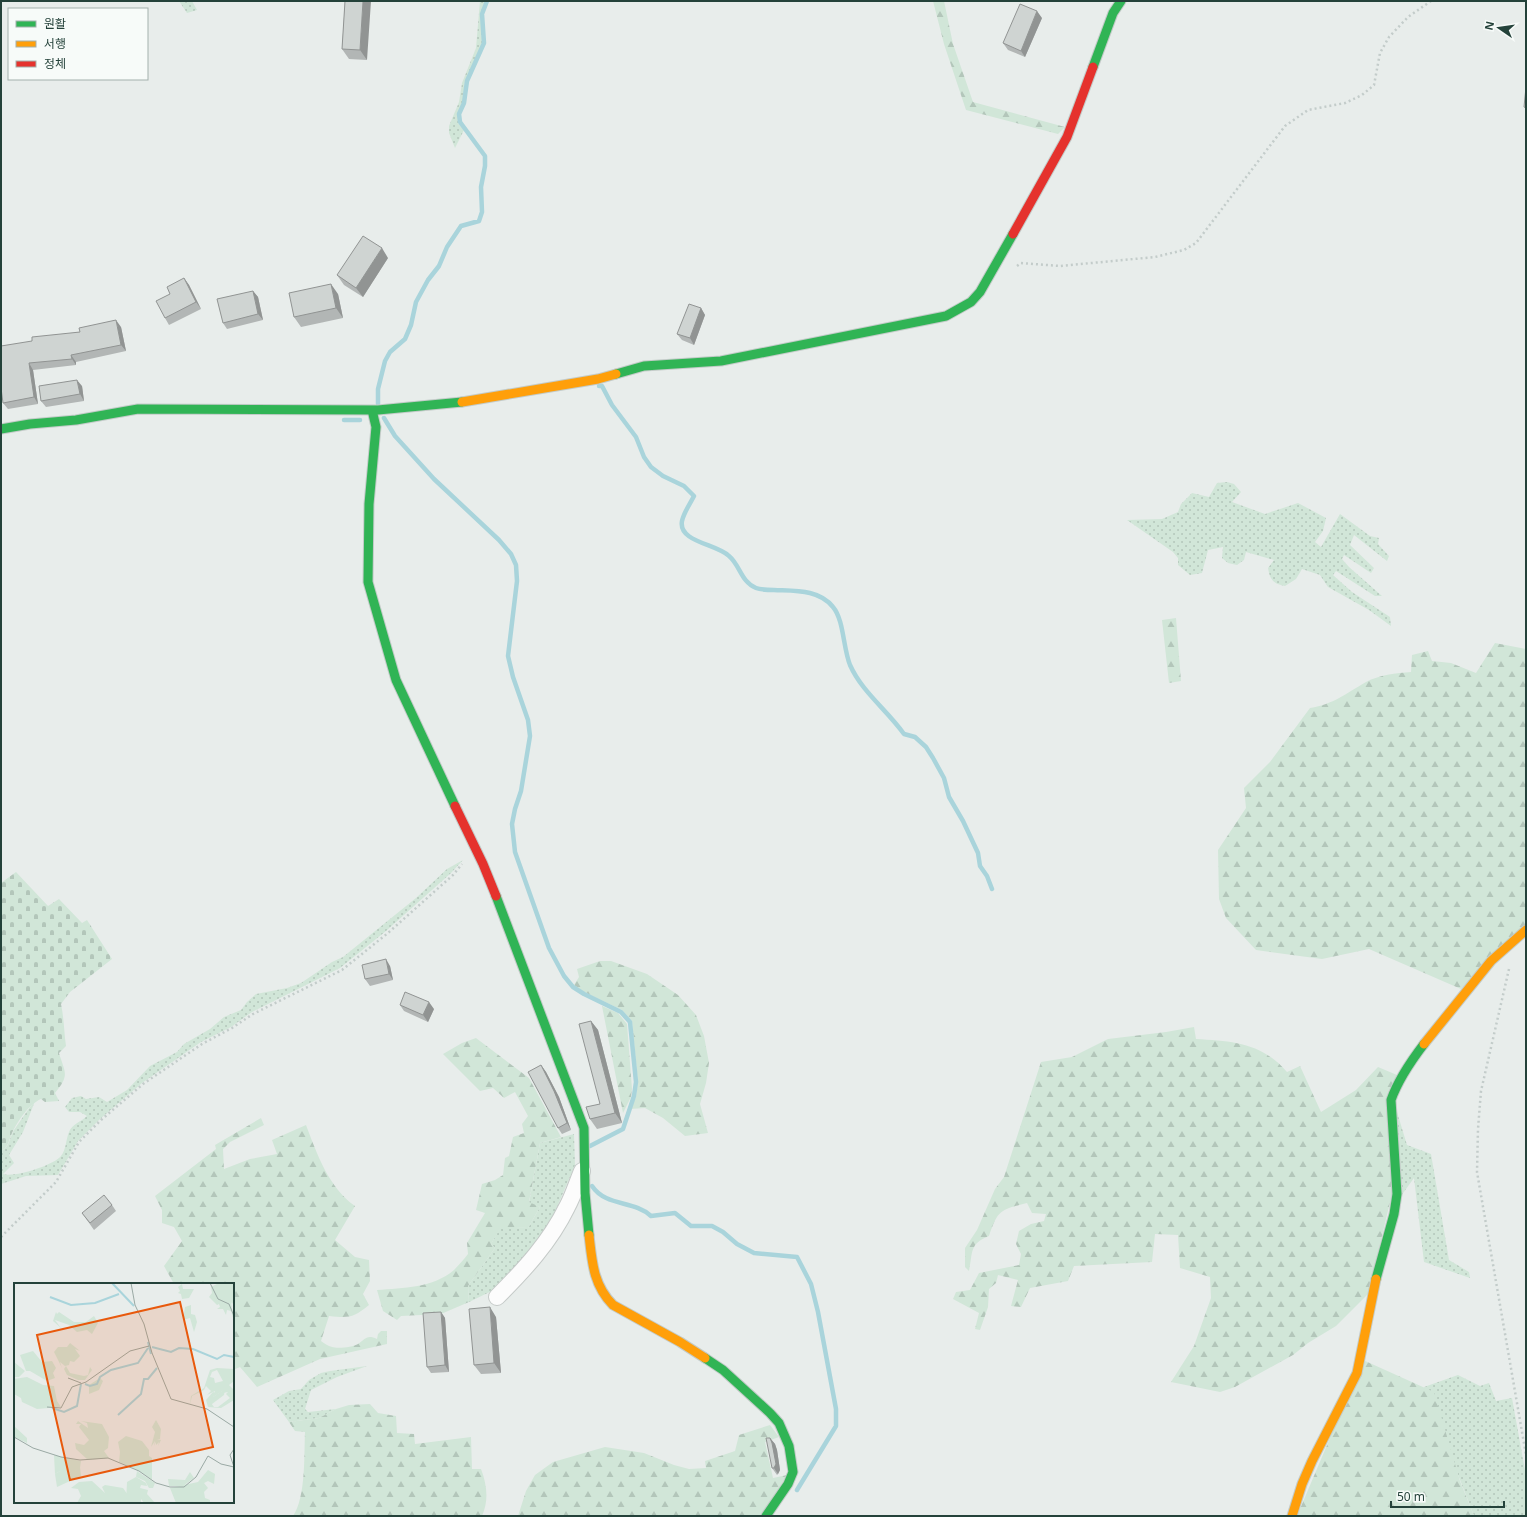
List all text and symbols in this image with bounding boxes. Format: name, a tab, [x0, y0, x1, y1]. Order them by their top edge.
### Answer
legend	[8, 8, 148, 80]
north arrow	[1479, 8, 1519, 48]
text: 원활	[44, 15, 66, 32]
text: N	[1480, 20, 1497, 32]
text: 서행	[44, 35, 66, 52]
text: 정체	[44, 55, 66, 72]
inset map	[14, 1283, 234, 1503]
scale bar	[1391, 1483, 1504, 1509]
text: 50 m	[1397, 1488, 1425, 1505]

